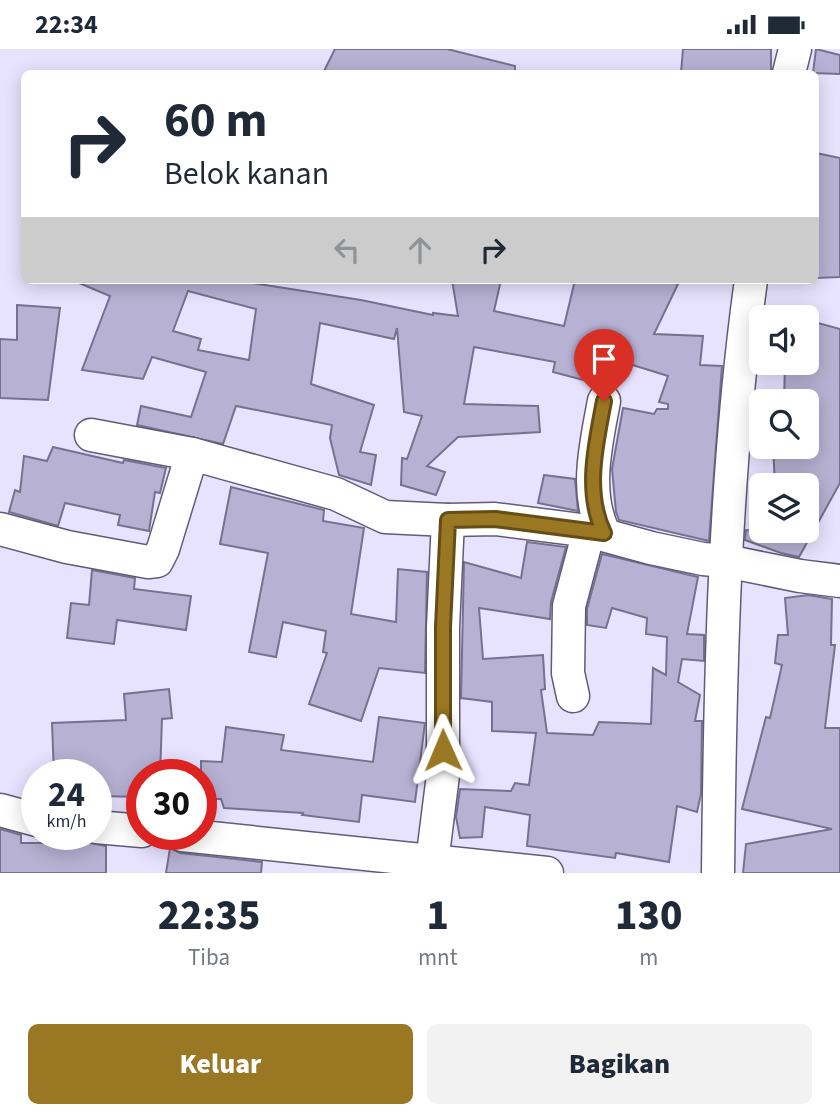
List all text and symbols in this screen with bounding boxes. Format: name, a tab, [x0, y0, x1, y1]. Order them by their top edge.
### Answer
text: 22:34	[35, 6, 98, 43]
text: 60 m	[164, 86, 268, 156]
icon: right	[49, 98, 140, 189]
text: Belok kanan	[164, 151, 329, 197]
icon: left	[328, 231, 366, 269]
icon: ahead	[401, 231, 439, 269]
icon: right	[474, 231, 512, 269]
map controls	[749, 305, 819, 543]
button: sound	[749, 305, 819, 375]
pin	[574, 329, 634, 401]
icon: arrive	[585, 340, 623, 378]
button: search	[749, 389, 819, 459]
button: layers	[749, 473, 819, 543]
position arrow	[406, 713, 480, 787]
speed limit sign: 30	[126, 759, 217, 850]
text: 24	[48, 770, 85, 820]
text: km/h	[47, 809, 86, 834]
text: 22:35	[158, 886, 260, 946]
text: 1	[426, 886, 449, 946]
text: 130	[615, 886, 682, 946]
text: Tiba	[188, 941, 230, 974]
text: mnt	[418, 941, 457, 974]
text: m	[639, 941, 658, 974]
button: Keluar	[28, 1024, 413, 1104]
button: Bagikan	[427, 1024, 812, 1104]

